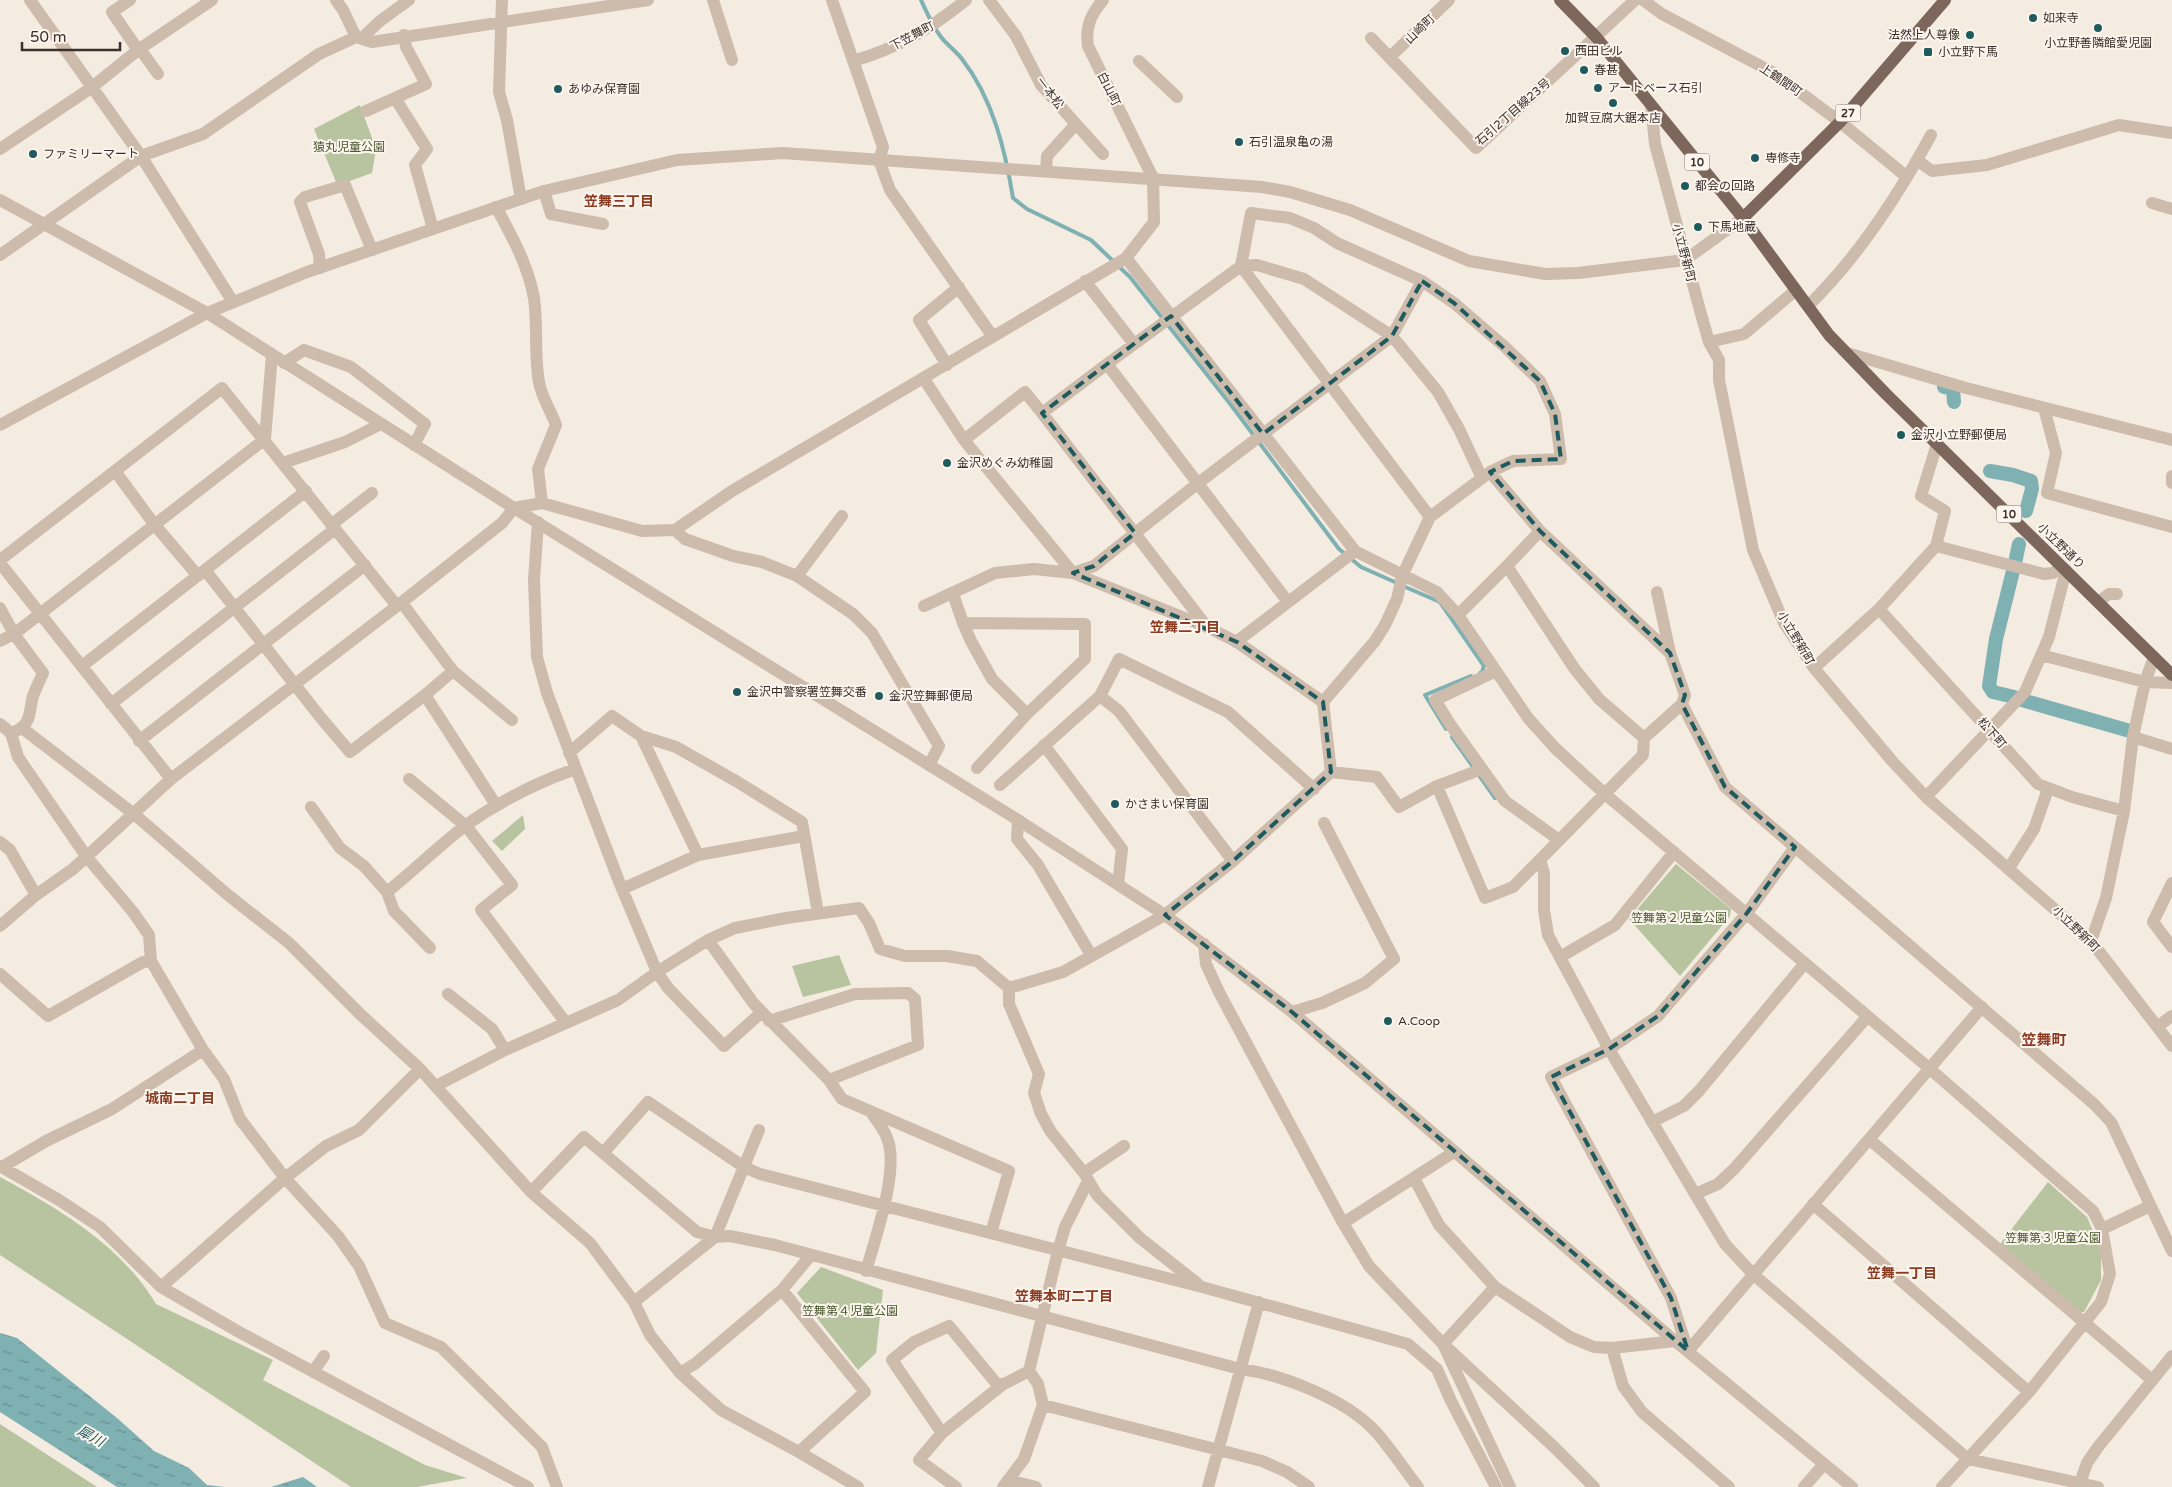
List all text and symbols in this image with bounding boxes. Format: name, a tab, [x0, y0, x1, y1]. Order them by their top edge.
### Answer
street label: 山崎町	[1402, 11, 1438, 47]
place label: 如来寺	[2043, 11, 2079, 25]
marker: 如来寺	[2027, 12, 2039, 24]
street label: 下笠舞町	[888, 19, 936, 53]
scale bar	[22, 20, 120, 52]
marker: 小立野善隣館愛児園	[2092, 22, 2104, 34]
text: 50 m	[30, 28, 67, 46]
place label: 法然上人尊像	[1888, 28, 1960, 42]
marker: 法然上人尊像	[1964, 29, 1976, 41]
place label: 小立野善隣館愛児園	[2044, 36, 2152, 50]
place label: 西田ビル	[1575, 44, 1623, 58]
marker: 西田ビル	[1559, 45, 1571, 57]
place label: 小立野下馬	[1938, 45, 1998, 59]
marker: 小立野下馬	[1922, 46, 1934, 58]
street label: 上鶴間町	[1757, 61, 1805, 99]
place label: 春甚	[1594, 63, 1618, 77]
marker: 春甚	[1578, 64, 1590, 76]
street label: 白山町	[1095, 70, 1123, 108]
street label: 一本松	[1033, 75, 1067, 111]
street label: 石引2丁目線23号	[1473, 76, 1553, 148]
place label: アートベース石引	[1608, 81, 1703, 95]
place label: あゆみ保育園	[568, 82, 640, 96]
marker: アートベース石引	[1592, 82, 1604, 94]
marker: あゆみ保育園	[552, 83, 564, 95]
marker: 加賀豆腐大鋸本店	[1607, 97, 1619, 109]
road number: 27	[1836, 105, 1860, 122]
place label: 加賀豆腐大鋸本店	[1565, 111, 1661, 125]
place label: 石引温泉亀の湯	[1249, 135, 1333, 149]
marker: 石引温泉亀の湯	[1233, 136, 1245, 148]
park label: 猿丸児童公園	[313, 140, 385, 154]
place label: ファミリーマート	[43, 147, 139, 161]
marker: ファミリーマート	[27, 148, 39, 160]
place label: 専修寺	[1765, 151, 1801, 165]
marker: 専修寺	[1749, 152, 1761, 164]
road number: 10	[1684, 154, 1710, 170]
place label: 都会の回路	[1695, 179, 1755, 193]
marker: 都会の回路	[1679, 180, 1691, 192]
district label: 笠舞三丁目	[584, 193, 654, 210]
place label: 下馬地蔵	[1708, 220, 1756, 234]
marker: 下馬地蔵	[1692, 221, 1704, 233]
street label: 小立野新町	[1669, 222, 1699, 284]
place label: 金沢小立野郵便局	[1911, 428, 2007, 442]
marker: 金沢小立野郵便局	[1895, 429, 1907, 441]
place label: 金沢めぐみ幼稚園	[957, 456, 1053, 470]
marker: 金沢めぐみ幼稚園	[941, 457, 953, 469]
road number: 10	[1996, 506, 2022, 522]
street label: 小立野通り	[2035, 520, 2087, 572]
street label: 小立野新町	[1775, 609, 1817, 667]
district label: 笠舞二丁目	[1150, 619, 1220, 636]
place label: 金沢中警察署笠舞交番	[747, 685, 867, 699]
marker: 金沢中警察署笠舞交番	[731, 686, 743, 698]
place label: 金沢笠舞郵便局	[889, 689, 973, 703]
marker: 金沢笠舞郵便局	[873, 690, 885, 702]
street label: 松下町	[1975, 715, 2009, 751]
place label: かさまい保育園	[1125, 797, 1209, 811]
marker: かさまい保育園	[1109, 798, 1121, 810]
street label: 小立野新町	[2050, 903, 2102, 955]
park label: 笠舞第２児童公園	[1631, 911, 1727, 925]
place label: A.Coop	[1398, 1014, 1440, 1028]
marker: A.Coop	[1382, 1015, 1394, 1027]
district label: 笠舞町	[2021, 1031, 2067, 1049]
district label: 城南二丁目	[145, 1090, 215, 1107]
park label: 笠舞第３児童公園	[2005, 1231, 2101, 1245]
district label: 笠舞一丁目	[1867, 1265, 1937, 1282]
district label: 笠舞本町二丁目	[1015, 1288, 1113, 1305]
park label: 笠舞第４児童公園	[802, 1304, 898, 1318]
water label: 犀川	[74, 1422, 109, 1452]

